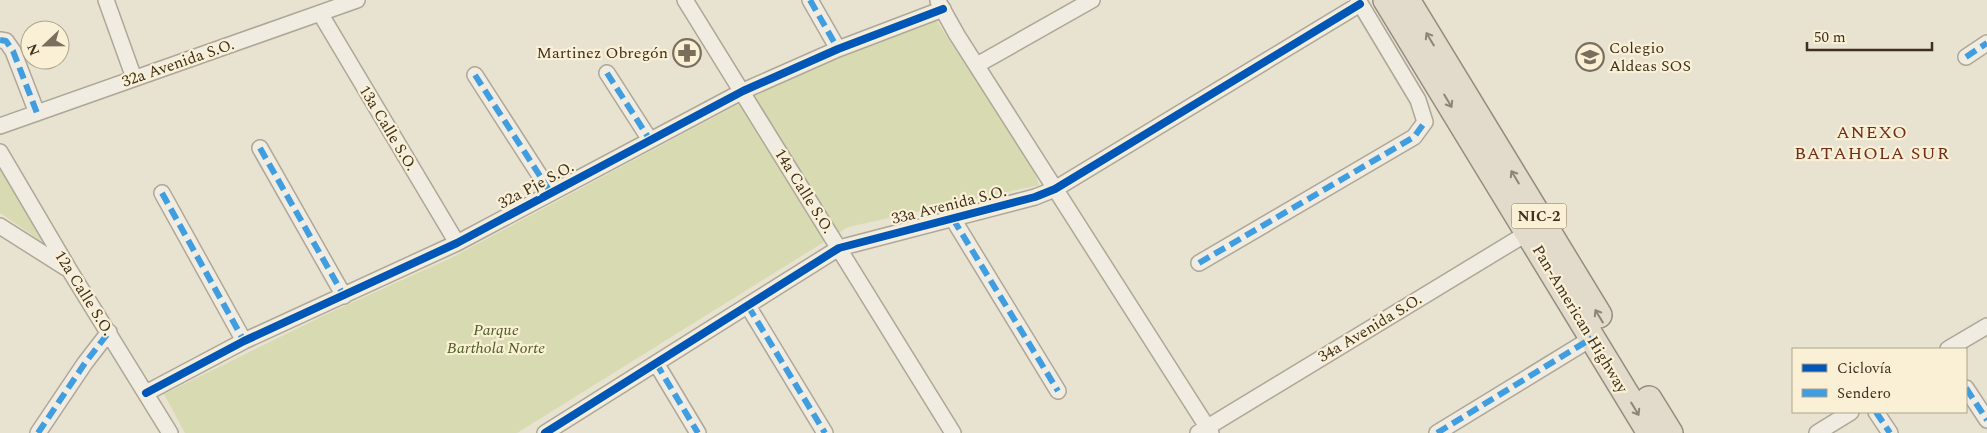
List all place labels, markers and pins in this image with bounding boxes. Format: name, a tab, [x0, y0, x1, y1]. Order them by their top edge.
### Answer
place label: Colegio Aldeas SOS	[1609, 36, 1691, 78]
pharmacy icon: Martinez Obregón	[672, 38, 702, 68]
place label: Martinez Obregón	[537, 41, 668, 65]
school or university icon: Colegio Aldeas SOS	[1575, 42, 1605, 72]

